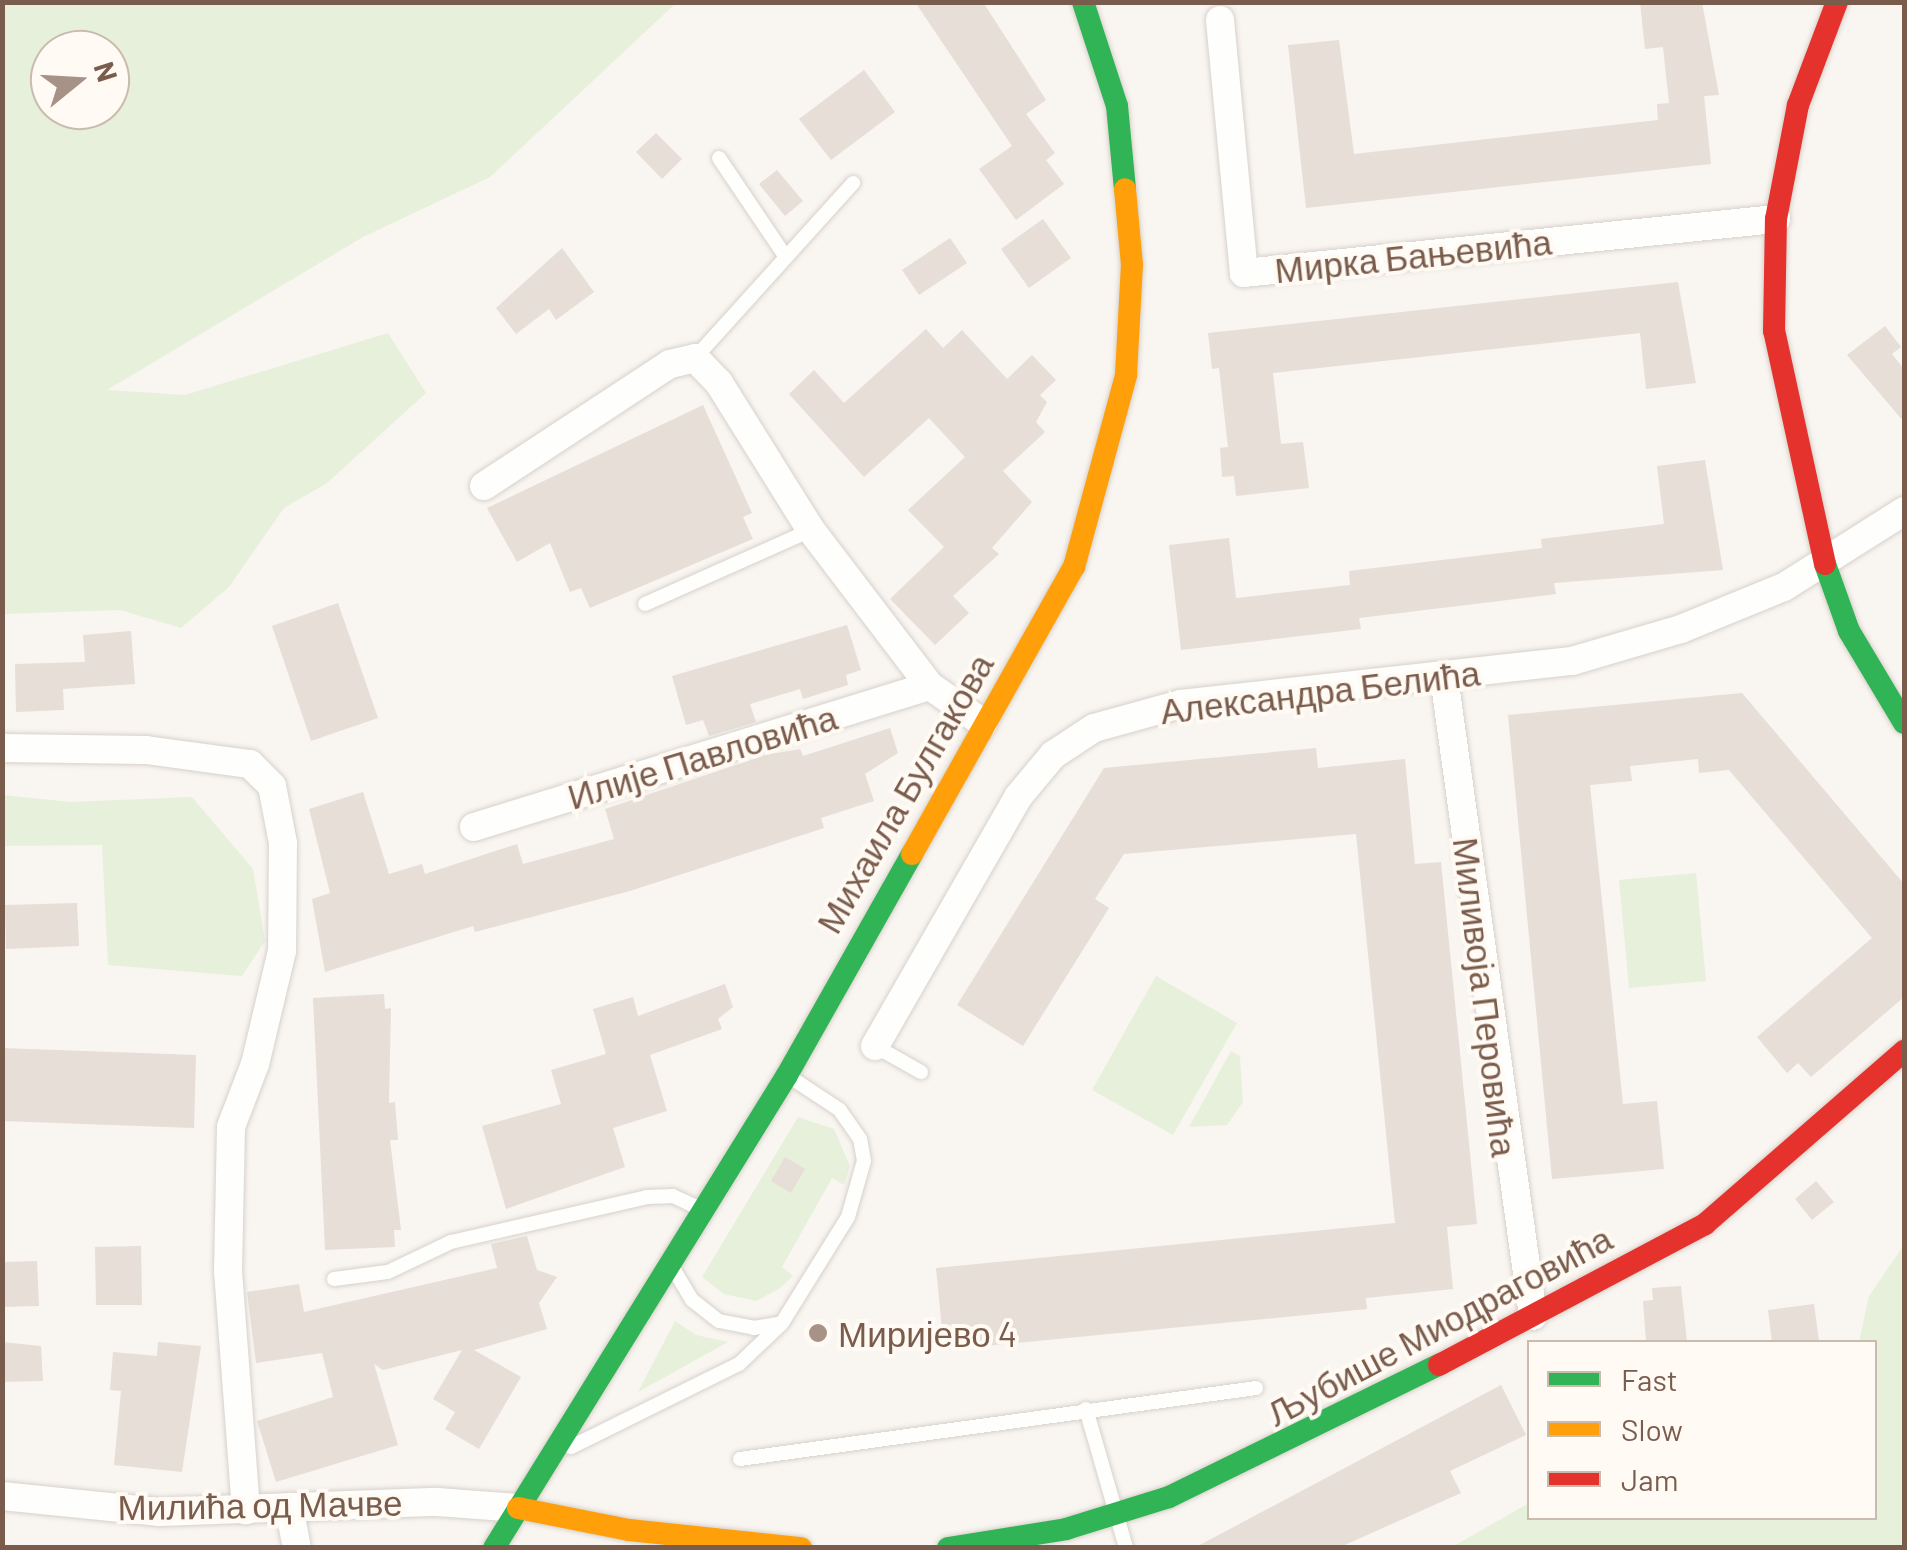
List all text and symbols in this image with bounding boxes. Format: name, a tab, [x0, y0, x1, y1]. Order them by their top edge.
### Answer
north arrow	[30, 30, 130, 130]
text: N	[88, 57, 126, 85]
street label: Мирка Бањевића	[1273, 220, 1553, 290]
street label: Михаила Булгакова	[807, 646, 1001, 940]
street label: Александра Белића	[1158, 651, 1482, 731]
street label: Илије Павловића	[562, 695, 842, 817]
street label: Миливоја Перовића	[1446, 835, 1526, 1159]
street label: Љубише Миодраговића	[1259, 1216, 1619, 1434]
place label: Миријево 4	[838, 1312, 1017, 1354]
marker: Миријево 4	[807, 1322, 829, 1344]
legend	[1527, 1340, 1877, 1520]
text: Fast	[1621, 1361, 1678, 1397]
text: Slow	[1621, 1411, 1683, 1447]
text: Jam	[1621, 1461, 1678, 1497]
street label: Милића од Мачве	[117, 1481, 403, 1527]

